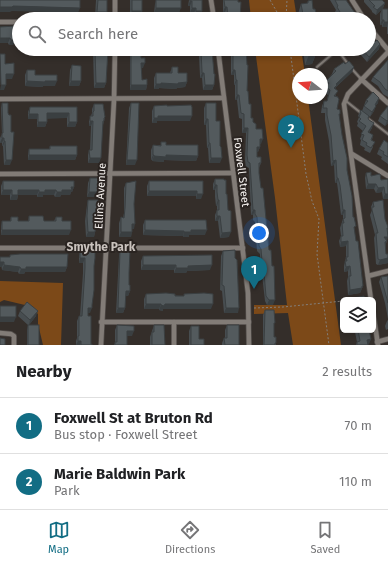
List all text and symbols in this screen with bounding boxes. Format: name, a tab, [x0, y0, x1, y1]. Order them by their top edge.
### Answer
search box	[12, 12, 376, 56]
icon: search	[26, 23, 48, 45]
text: Search here	[58, 25, 138, 43]
north arrow	[292, 68, 328, 104]
pin: 2	[278, 115, 304, 148]
street label: Foxwell Street	[231, 137, 252, 208]
street label: Ellins Avenue	[92, 163, 109, 230]
your location	[249, 223, 269, 243]
district label: Smythe Park	[67, 240, 136, 254]
pin: 1	[241, 256, 267, 289]
map controls	[340, 297, 376, 333]
button: layers	[340, 297, 376, 333]
text: Nearby	[16, 361, 71, 382]
text: 2 results	[322, 364, 372, 379]
text: Foxwell St at Bruton Rd	[54, 409, 213, 427]
text: 1	[26, 418, 32, 433]
text: 70 m	[345, 418, 372, 433]
text: Bus stop · Foxwell Street	[54, 427, 197, 442]
text: Marie Baldwin Park	[54, 465, 185, 483]
text: 2	[26, 474, 32, 489]
text: 110 m	[339, 474, 372, 489]
text: Park	[54, 483, 80, 498]
tab: Map	[48, 519, 70, 556]
tab: Directions	[165, 519, 215, 556]
tab: Saved	[311, 519, 340, 556]

